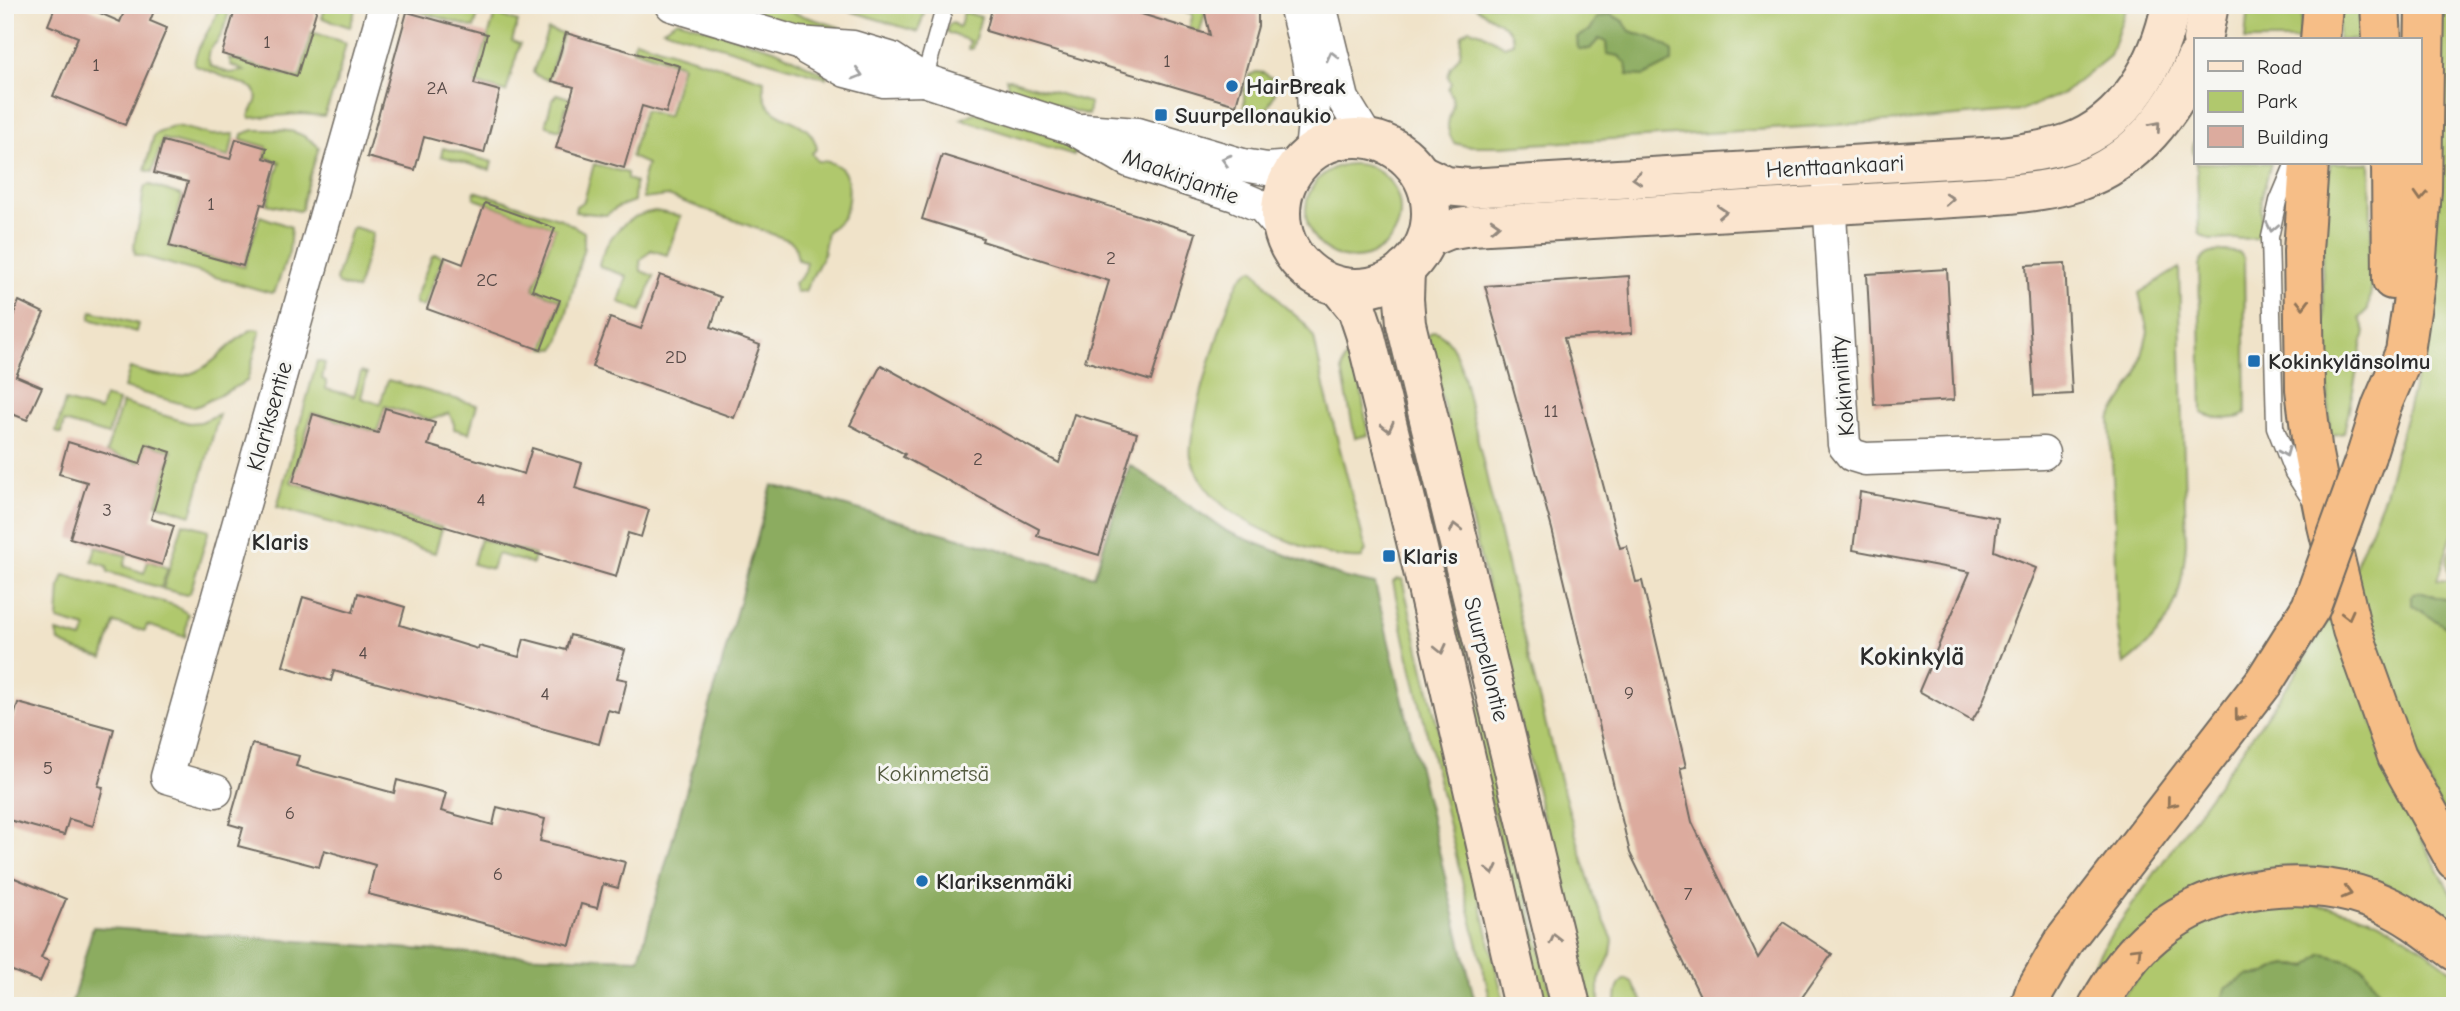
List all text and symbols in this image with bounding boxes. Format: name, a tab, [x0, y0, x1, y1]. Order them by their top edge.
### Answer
house number: 1	[263, 31, 271, 53]
legend	[2194, 38, 2422, 164]
house number: 1	[1163, 50, 1171, 72]
one-way arrow	[1326, 50, 1341, 62]
house number: 1	[92, 54, 100, 76]
text: Road	[2257, 55, 2302, 79]
one-way arrow	[852, 66, 864, 80]
place label: HairBreak	[1246, 73, 1346, 100]
house number: 2A	[427, 77, 447, 99]
marker: HairBreak	[1224, 78, 1240, 94]
text: Park	[2257, 89, 2297, 113]
place label: Suurpellonaukio	[1175, 102, 1332, 129]
marker: Suurpellonaukio	[1153, 107, 1169, 123]
one-way arrow	[2148, 121, 2160, 134]
text: Building	[2257, 125, 2329, 149]
street label: Maakirjantie	[1119, 143, 1243, 210]
street label: Henttaankaari	[1765, 149, 1905, 184]
one-way arrow	[1220, 153, 1232, 168]
one-way arrow	[1631, 171, 1642, 186]
one-way arrow	[1944, 191, 1955, 206]
one-way arrow	[2414, 191, 2429, 202]
house number: 1	[207, 193, 215, 215]
one-way arrow	[1716, 204, 1727, 219]
one-way arrow	[1489, 218, 1500, 233]
one-way arrow	[2266, 221, 2281, 233]
house number: 2	[1106, 247, 1116, 269]
house number: 2C	[476, 269, 498, 291]
one-way arrow	[2296, 299, 2311, 310]
street label: Kokinniitty	[1825, 334, 1860, 437]
house number: 2D	[665, 346, 687, 368]
place label: Kokinkylänsolmu	[2268, 348, 2431, 375]
marker: Kokinkylänsolmu	[2246, 353, 2262, 369]
street label: Klariksentie	[241, 358, 298, 474]
house number: 11	[1543, 400, 1559, 422]
one-way arrow	[1380, 421, 1394, 433]
one-way arrow	[2277, 446, 2291, 458]
house number: 2	[973, 448, 983, 470]
house number: 4	[476, 489, 486, 511]
house number: 3	[102, 499, 112, 521]
one-way arrow	[1449, 522, 1463, 534]
district label: Klaris	[251, 528, 309, 556]
place label: Klaris	[1403, 543, 1458, 570]
marker: Klaris	[1381, 548, 1397, 564]
street label: Suurpellontie	[1458, 594, 1515, 724]
one-way arrow	[2340, 609, 2355, 621]
house number: 4	[358, 642, 368, 664]
district label: Kokinkylä	[1859, 642, 1965, 672]
one-way arrow	[1433, 643, 1448, 655]
house number: 9	[1624, 682, 1634, 704]
house number: 4	[540, 683, 550, 705]
one-way arrow	[2235, 708, 2247, 721]
house number: 5	[43, 757, 53, 779]
park label: Kokinmetsä	[877, 760, 989, 787]
one-way arrow	[2167, 795, 2180, 807]
house number: 6	[285, 802, 295, 824]
house number: 6	[493, 863, 503, 885]
one-way arrow	[1484, 864, 1498, 876]
place label: Klariksenmäki	[936, 868, 1072, 895]
marker: Klariksenmäki	[914, 873, 930, 889]
house number: 7	[1684, 883, 1693, 905]
one-way arrow	[2341, 885, 2353, 899]
one-way arrow	[1548, 934, 1563, 946]
one-way arrow	[2129, 946, 2142, 959]

